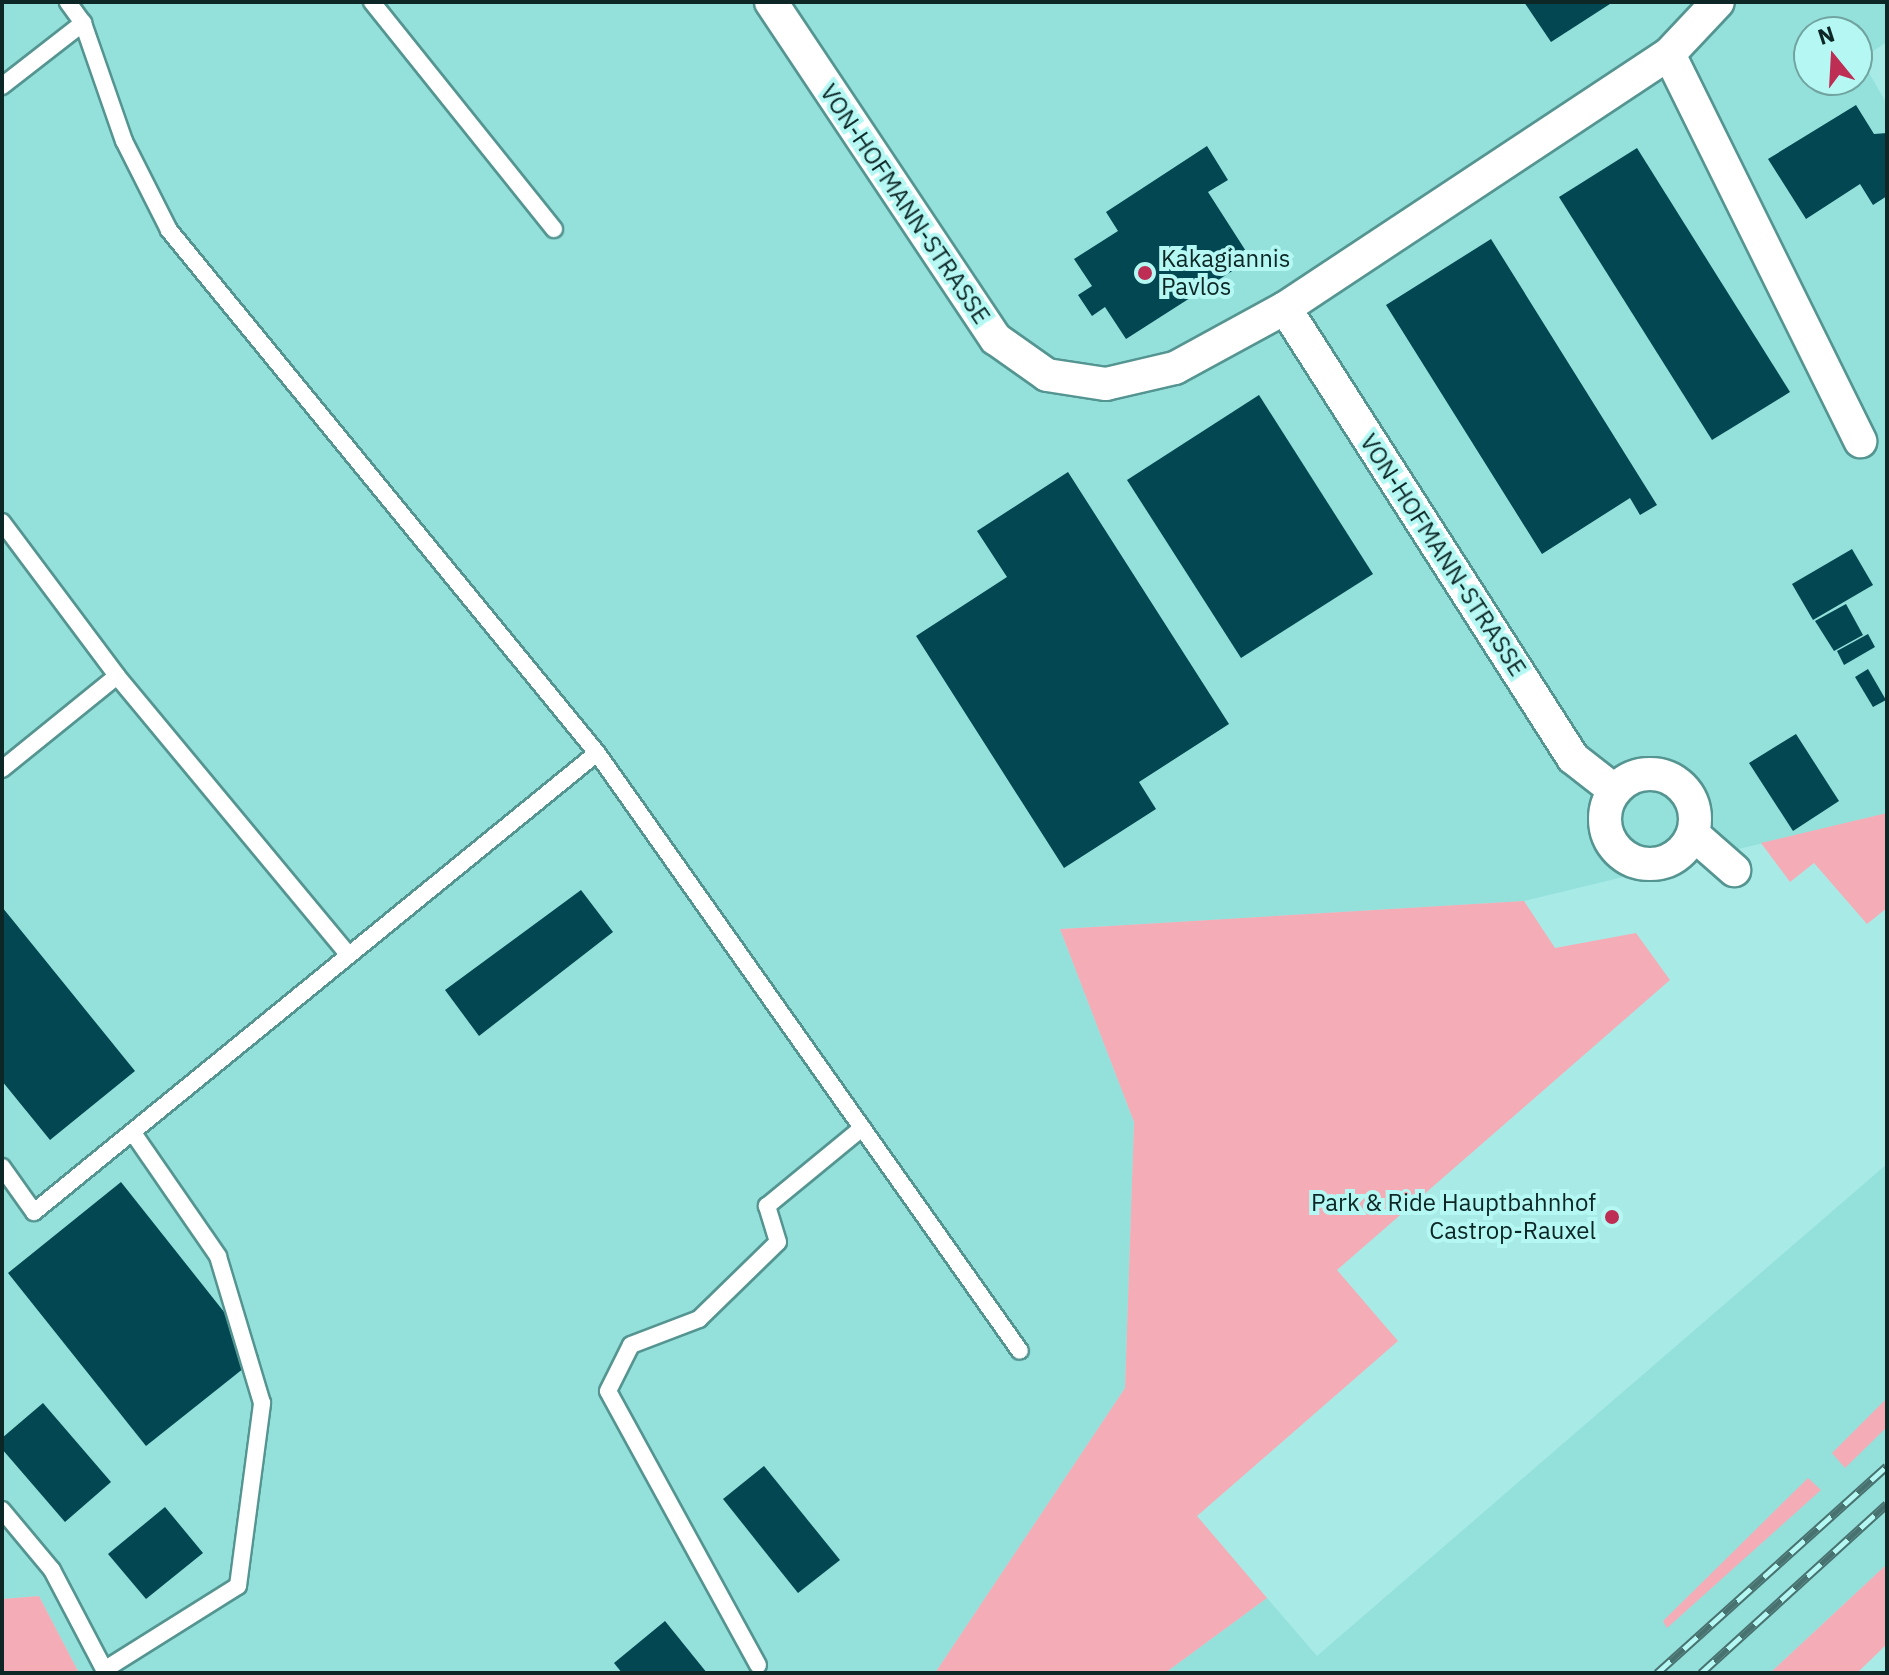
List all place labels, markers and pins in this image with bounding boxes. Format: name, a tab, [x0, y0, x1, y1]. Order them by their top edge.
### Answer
place label: Kakagiannis Pavlos	[1161, 245, 1290, 301]
marker: Kakagiannis Pavlos	[1136, 264, 1154, 282]
place label: Park & Ride Hauptbahnhof Castrop-Rauxel	[1311, 1189, 1596, 1245]
marker: Park & Ride Hauptbahnhof Castrop-Rauxel	[1603, 1208, 1621, 1226]

